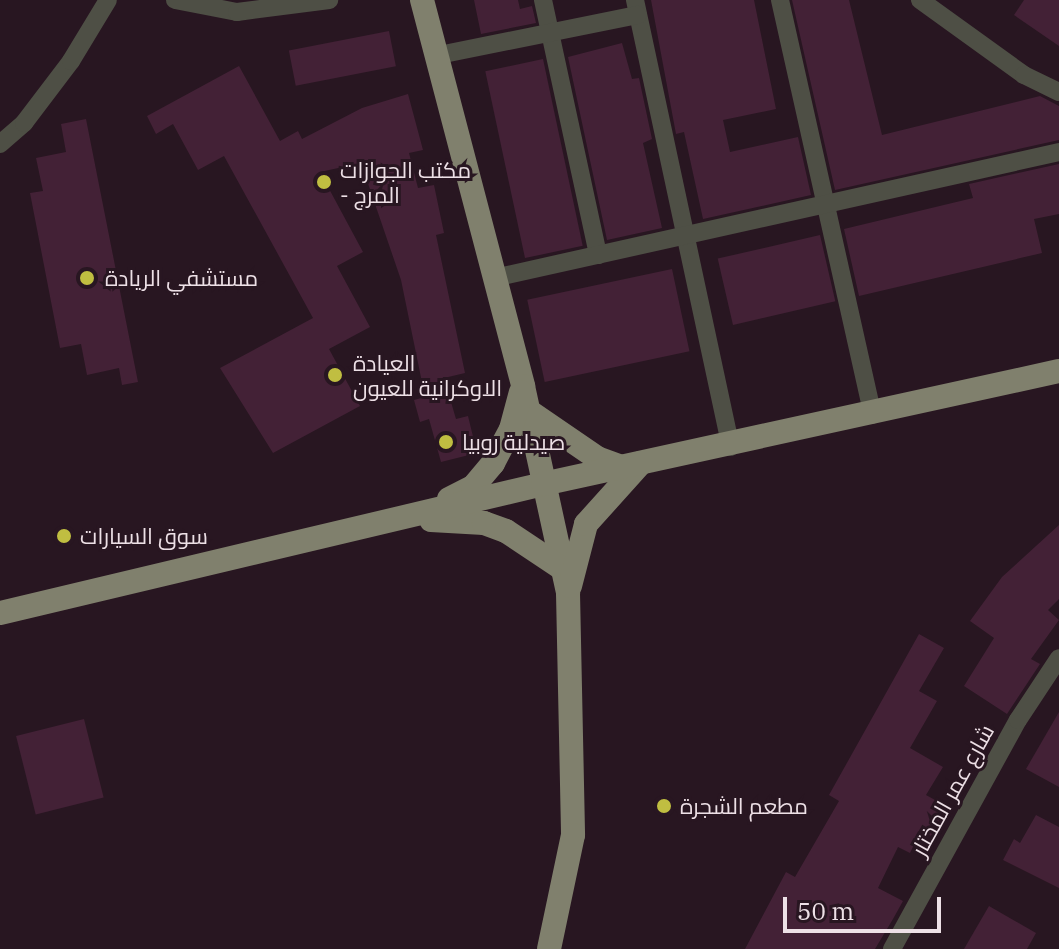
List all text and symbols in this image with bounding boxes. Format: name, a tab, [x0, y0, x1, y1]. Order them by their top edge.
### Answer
place label: مكتب الجوازات - المرج	[340, 156, 471, 208]
marker: مكتب الجوازات - المرج	[315, 173, 333, 191]
place label: مستشفي الريادة	[105, 265, 258, 291]
marker: مستشفي الريادة	[76, 267, 98, 289]
place label: العيادة الاوكرانية للعيون	[353, 349, 502, 400]
marker: العيادة الاوكرانية للعيون	[324, 364, 346, 386]
place label: صيدلية روبيا	[462, 429, 565, 455]
marker: صيدلية روبيا	[437, 433, 455, 451]
place label: سوق السيارات	[80, 523, 208, 549]
marker: سوق السيارات	[55, 527, 73, 545]
street label: شارع عمر المختار	[905, 720, 999, 860]
place label: مطعم الشجرة	[680, 793, 808, 819]
marker: مطعم الشجرة	[655, 797, 673, 815]
scale bar	[787, 881, 945, 931]
text: 50 m	[797, 895, 854, 927]

